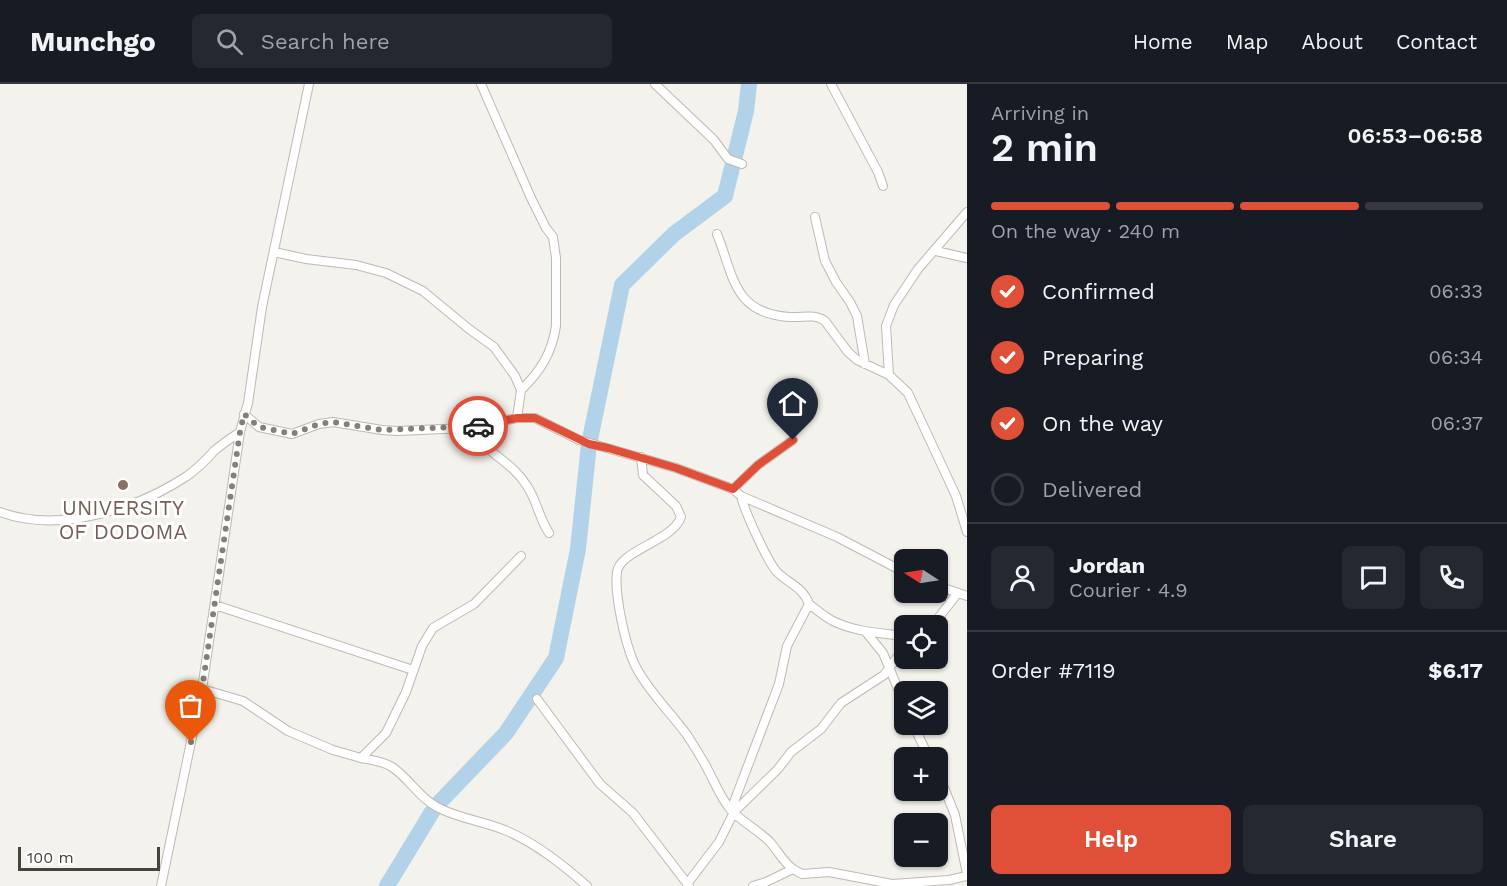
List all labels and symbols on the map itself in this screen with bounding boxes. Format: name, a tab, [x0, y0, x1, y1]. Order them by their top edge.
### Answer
pin	[767, 378, 818, 440]
courier	[448, 396, 508, 456]
marker: UNIVERSITY OF DODOMA	[116, 478, 130, 492]
place label: UNIVERSITY OF DODOMA	[59, 495, 187, 544]
north arrow	[894, 549, 948, 603]
pin	[165, 680, 216, 742]
scale bar	[18, 844, 160, 872]

